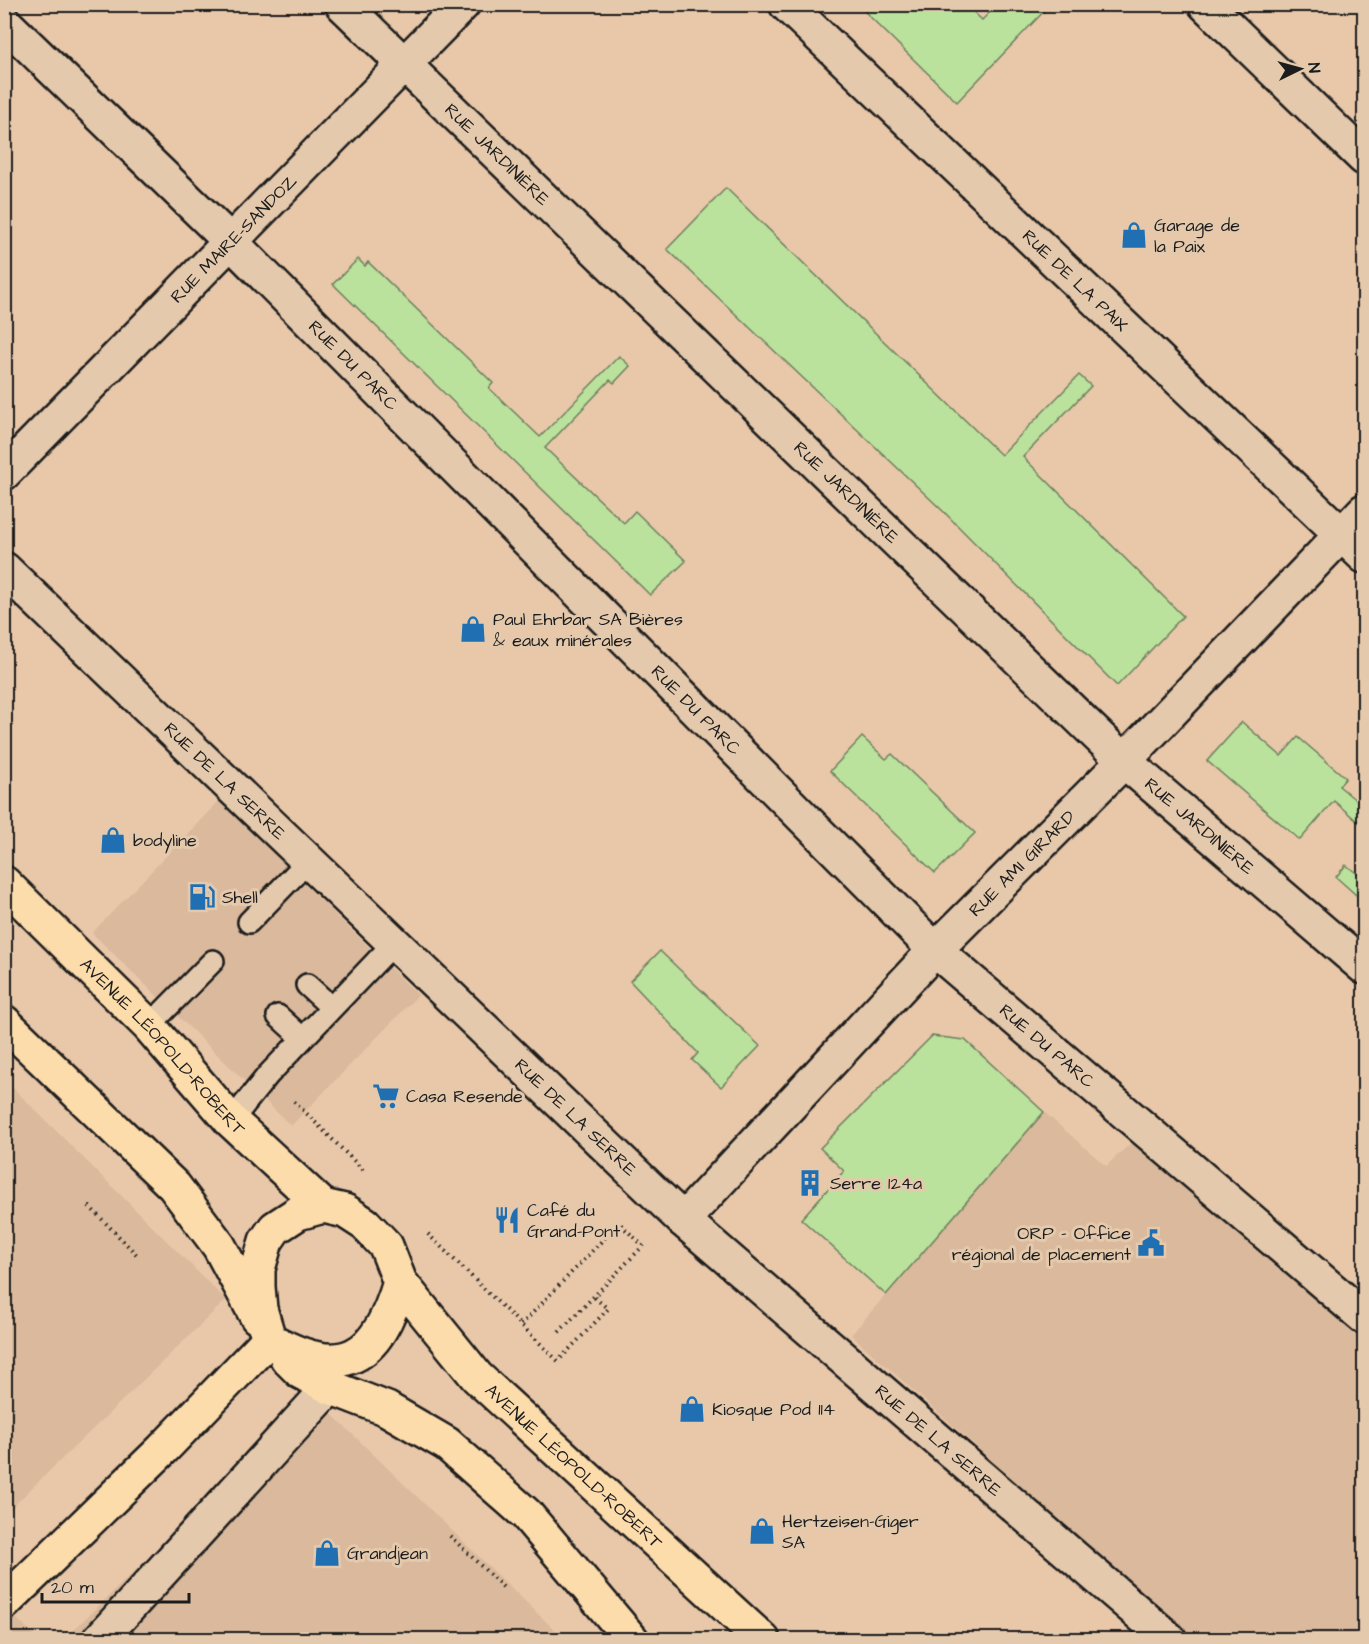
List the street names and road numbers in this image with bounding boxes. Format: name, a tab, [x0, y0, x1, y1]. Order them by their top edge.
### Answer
street label: RUE JARDINIÈRE	[439, 98, 555, 212]
street label: RUE MAIRE-SANDOZ	[165, 169, 303, 309]
street label: RUE DE LA PAIX	[1016, 224, 1134, 338]
street label: RUE DU PARC	[303, 315, 404, 417]
street label: RUE JARDINIÈRE	[788, 436, 904, 550]
street label: RUE DU PARC	[645, 659, 747, 761]
street label: RUE DE LA SERRE	[158, 717, 291, 846]
street label: RUE JARDINIÈRE	[1139, 772, 1260, 881]
street label: RUE AMI GIRARD	[963, 805, 1081, 922]
street label: AVENUE LÉOPOLD-ROBERT	[74, 953, 251, 1142]
street label: RUE DU PARC	[994, 998, 1100, 1094]
street label: RUE DE LA SERRE	[509, 1053, 642, 1182]
street label: AVENUE LÉOPOLD-ROBERT	[479, 1378, 669, 1555]
street label: RUE DE LA SERRE	[869, 1379, 1007, 1503]

